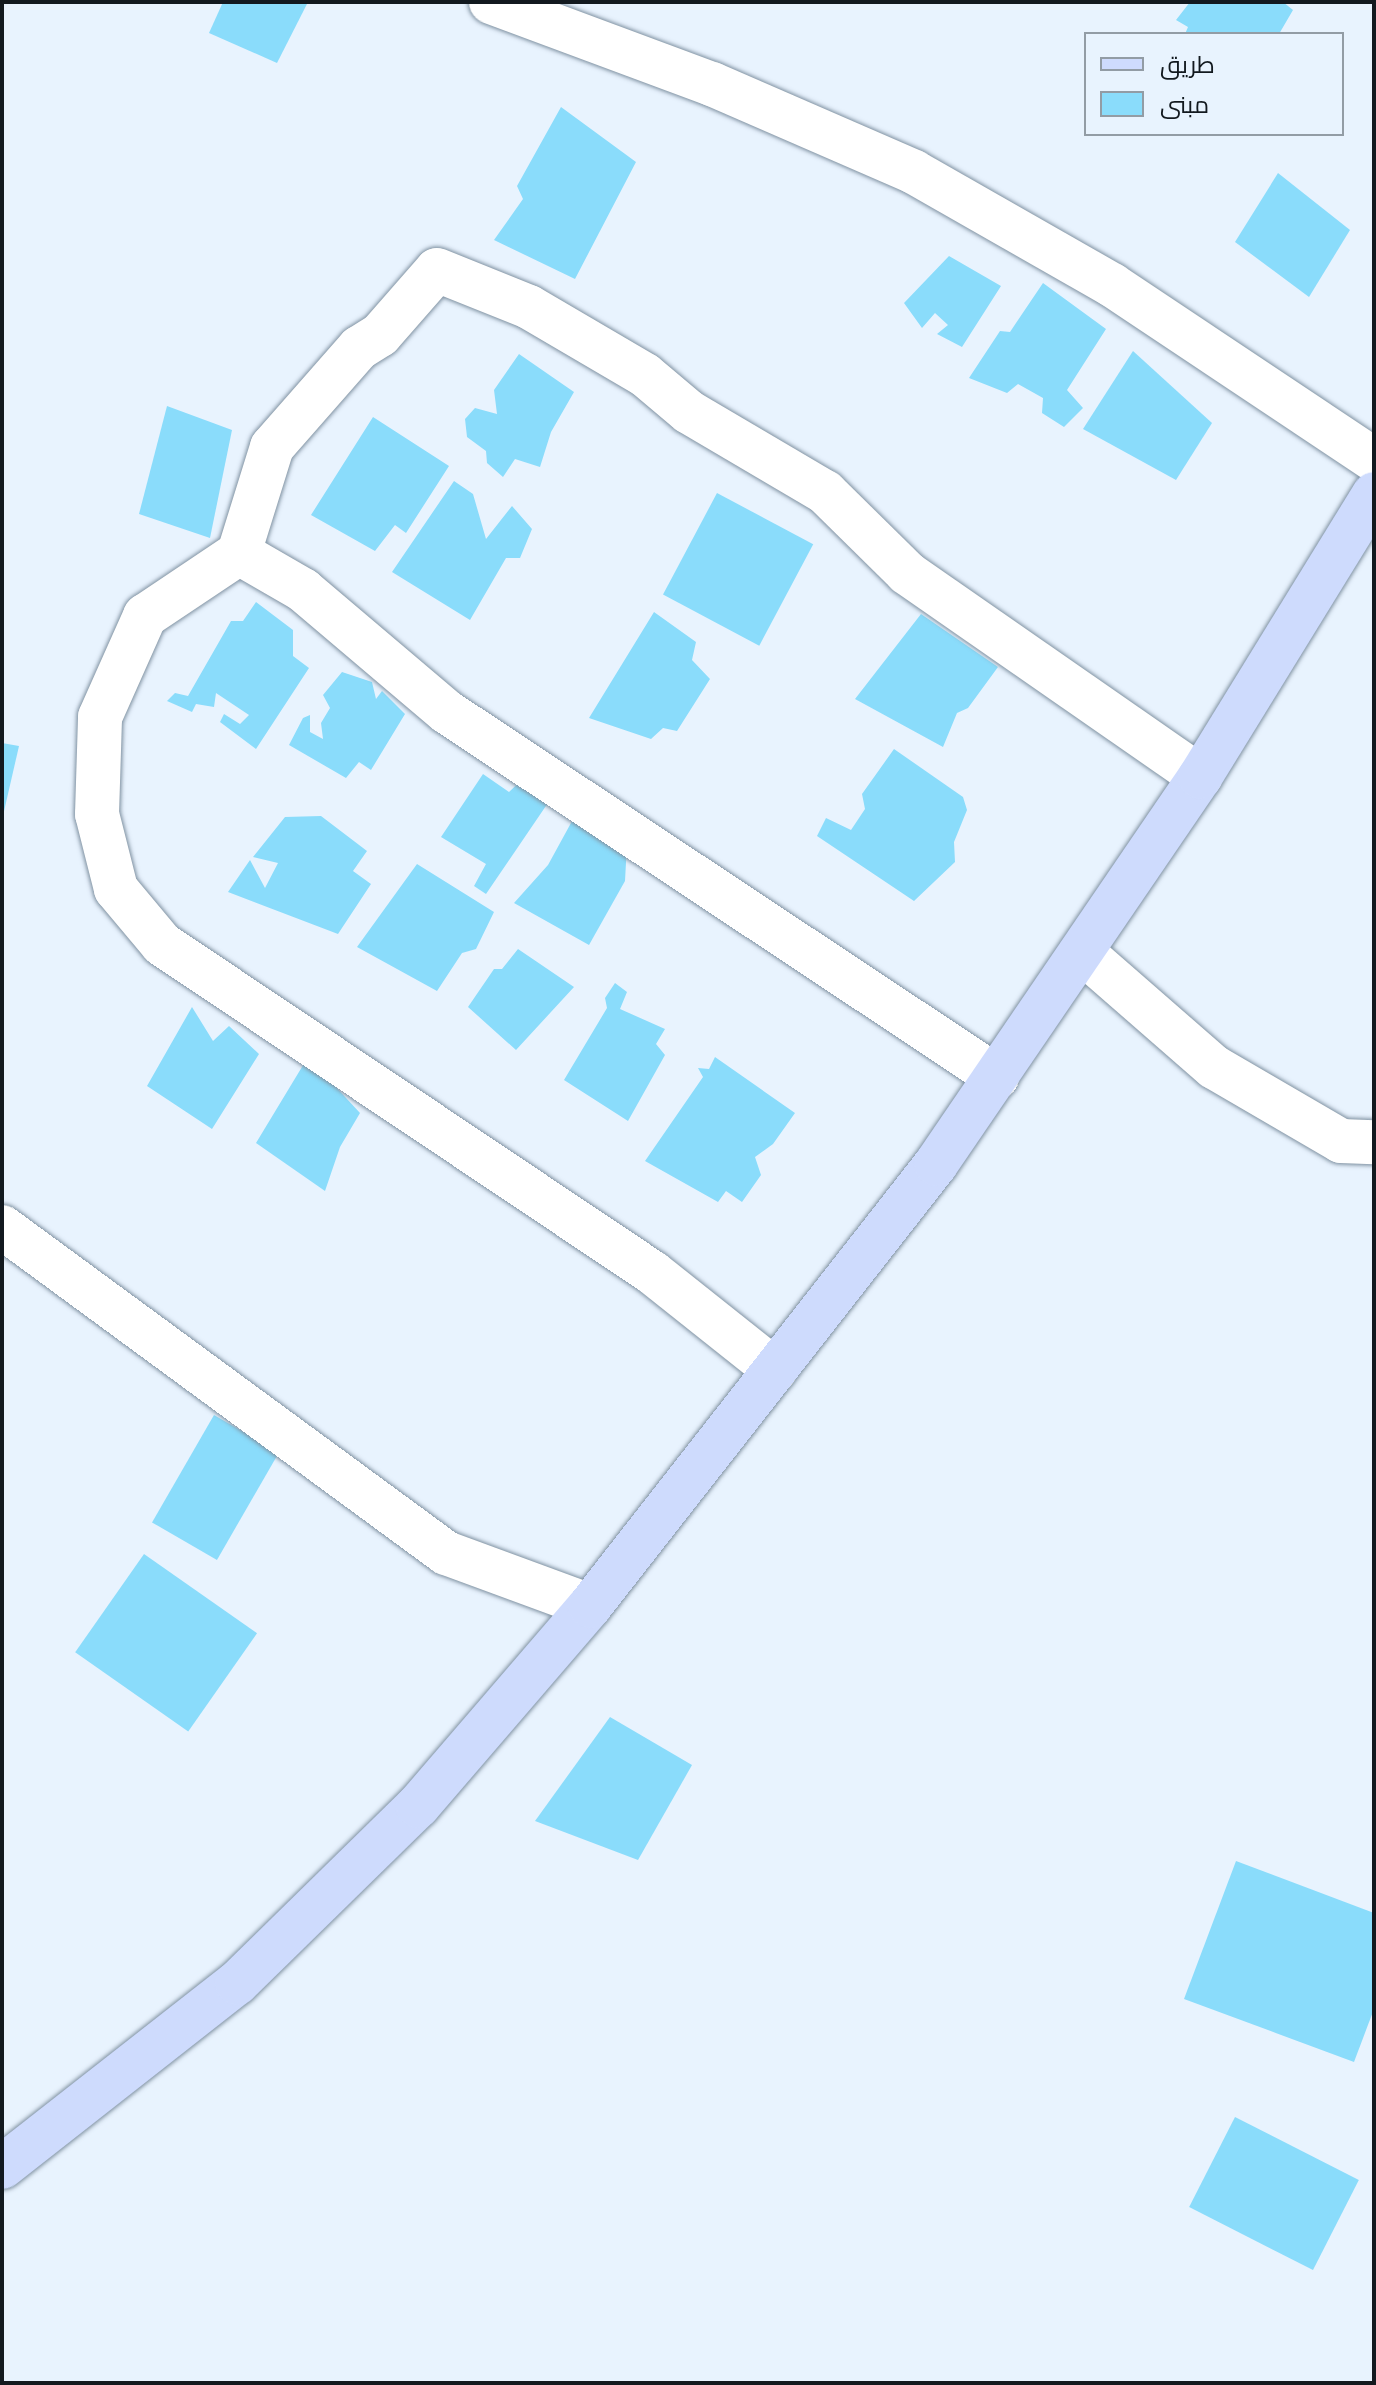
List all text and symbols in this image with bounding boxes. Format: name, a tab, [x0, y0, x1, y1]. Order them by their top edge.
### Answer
legend	[1084, 32, 1344, 136]
text: طريق	[1160, 50, 1215, 79]
text: مبنى	[1160, 90, 1209, 119]

